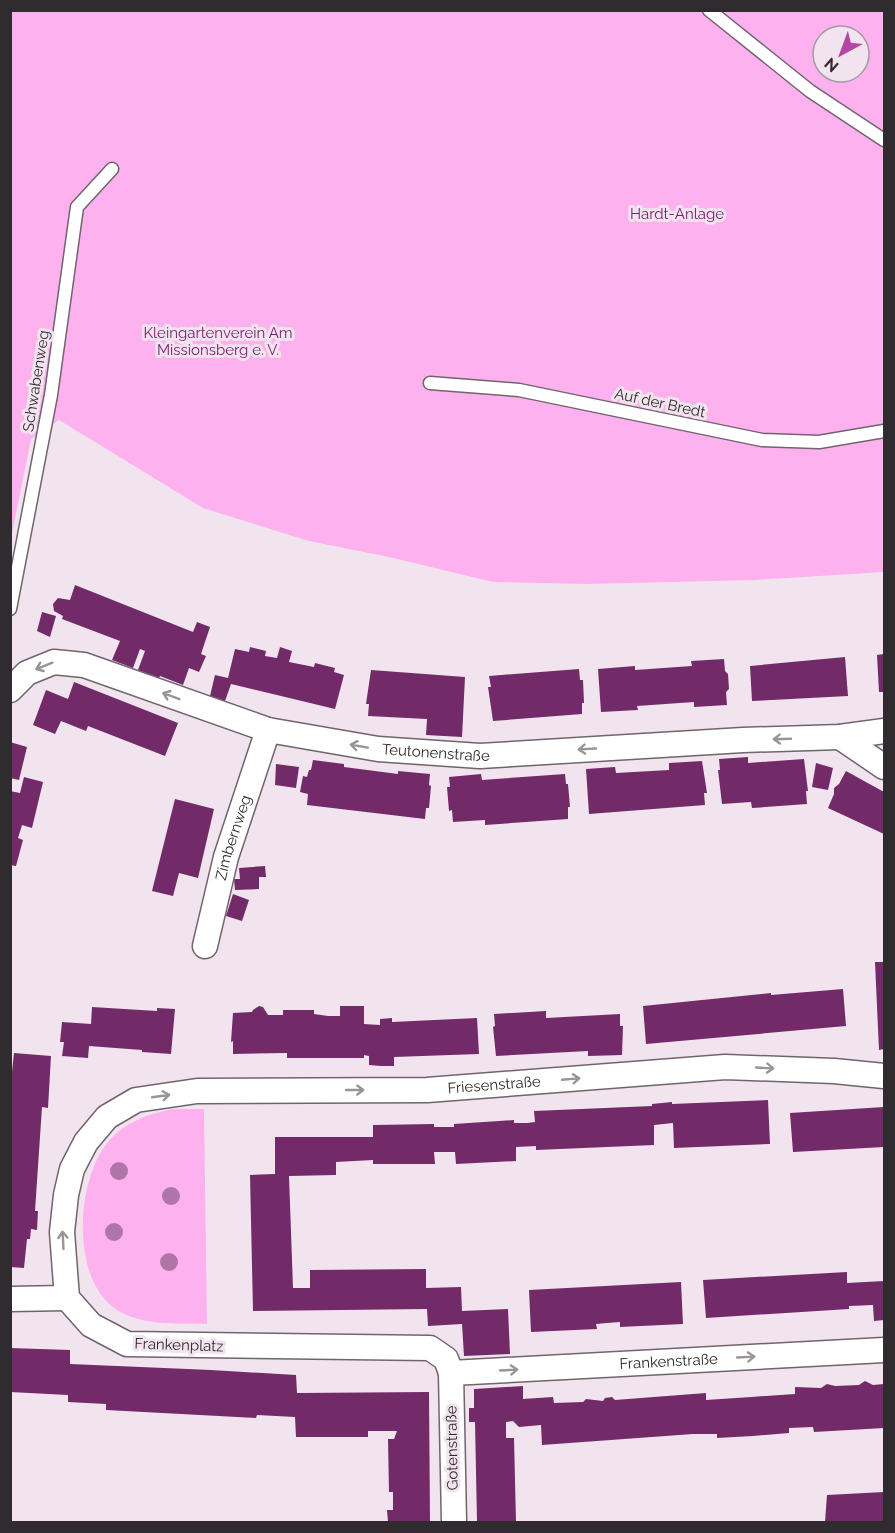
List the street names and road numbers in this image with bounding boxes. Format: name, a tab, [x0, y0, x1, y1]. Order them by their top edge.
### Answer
street label: Schwabenweg	[19, 329, 53, 433]
street label: Auf der Bredt	[613, 385, 707, 421]
street label: Teutonenstraße	[381, 740, 490, 765]
street label: Zimbernweg	[212, 793, 255, 882]
street label: Friesenstraße	[447, 1072, 542, 1097]
street label: Frankenplatz	[134, 1334, 224, 1356]
street label: Frankenstraße	[619, 1350, 718, 1373]
street label: Gotenstraße	[442, 1405, 462, 1491]

